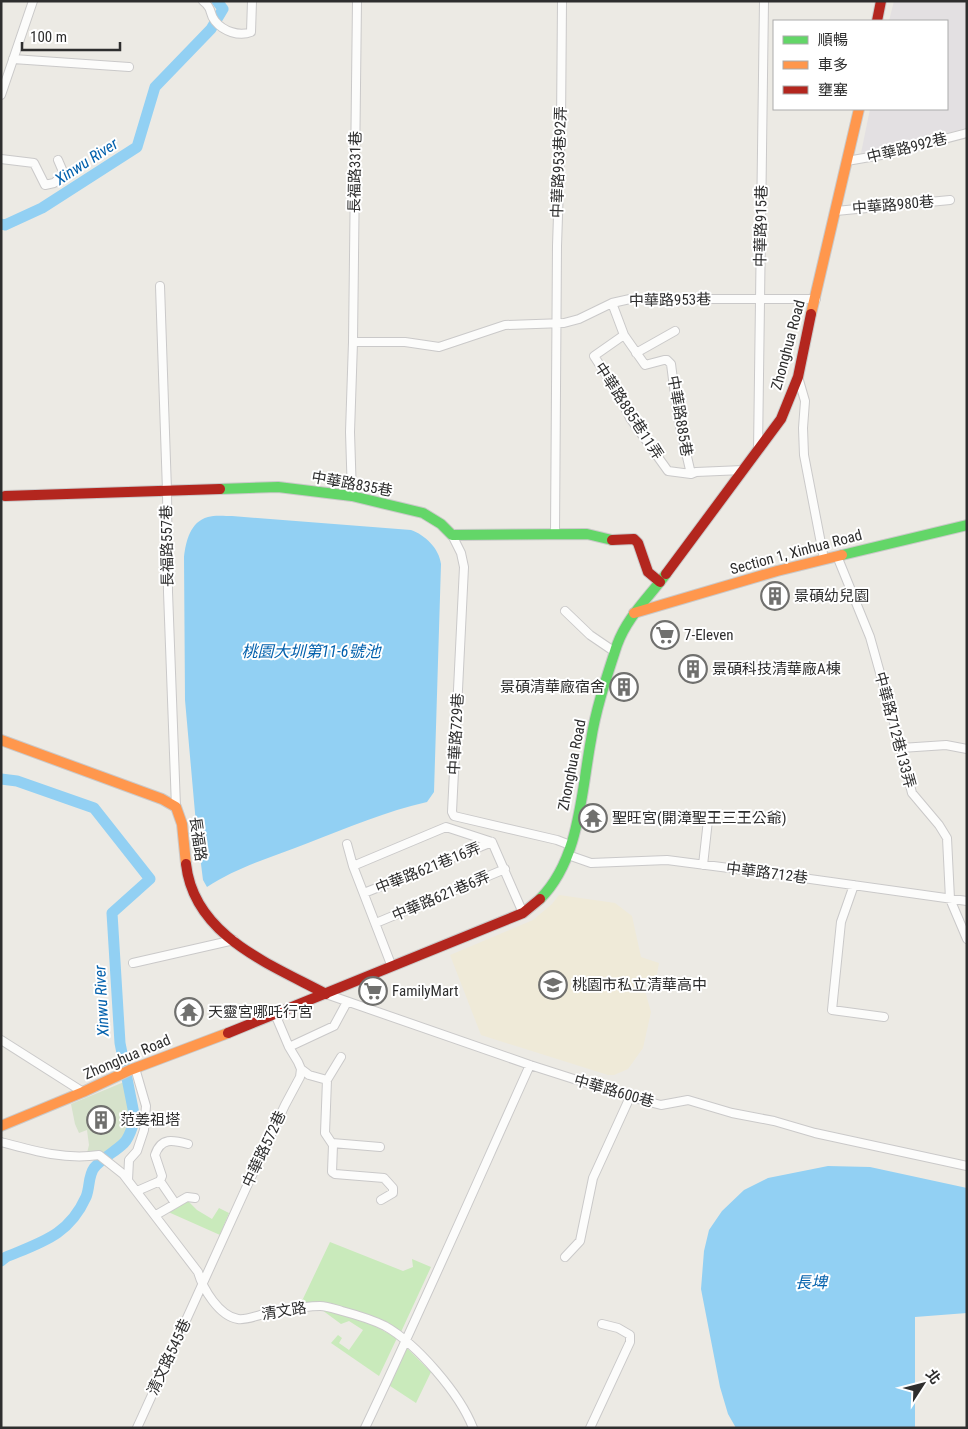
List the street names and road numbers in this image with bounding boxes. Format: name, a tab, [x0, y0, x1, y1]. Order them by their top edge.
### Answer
street label: 中華路953巷92弄	[548, 106, 570, 218]
street label: 中華路992巷	[865, 129, 949, 167]
street label: 長福路331巷	[345, 131, 365, 213]
street label: 中華路915巷	[751, 185, 771, 267]
street label: 中華路980巷	[851, 192, 935, 218]
street label: 中華路953巷	[629, 290, 711, 310]
street label: Zhonghua Road	[767, 298, 809, 392]
street label: 中華路885巷11弄	[591, 359, 667, 463]
street label: 中華路885巷	[664, 374, 696, 458]
street label: 中華路835巷	[310, 468, 394, 500]
street label: 長福路557巷	[157, 505, 177, 587]
street label: Section 1, Xinhua Road	[728, 526, 864, 578]
street label: 中華路712巷133弄	[871, 670, 919, 790]
street label: 中華路729巷	[445, 692, 467, 776]
street label: Zhonghua Road	[554, 718, 590, 812]
street label: 長福路	[186, 815, 210, 863]
street label: 中華路621巷16弄	[373, 839, 483, 897]
street label: 中華路712巷	[725, 859, 809, 887]
street label: 中華路621巷6弄	[389, 867, 493, 925]
street label: Zhonghua Road	[81, 1031, 173, 1083]
street label: 中華路600巷	[572, 1071, 656, 1111]
street label: 中華路572巷	[238, 1108, 290, 1190]
street label: 清文路	[260, 1299, 308, 1323]
street label: 清文路545巷	[143, 1316, 195, 1398]

